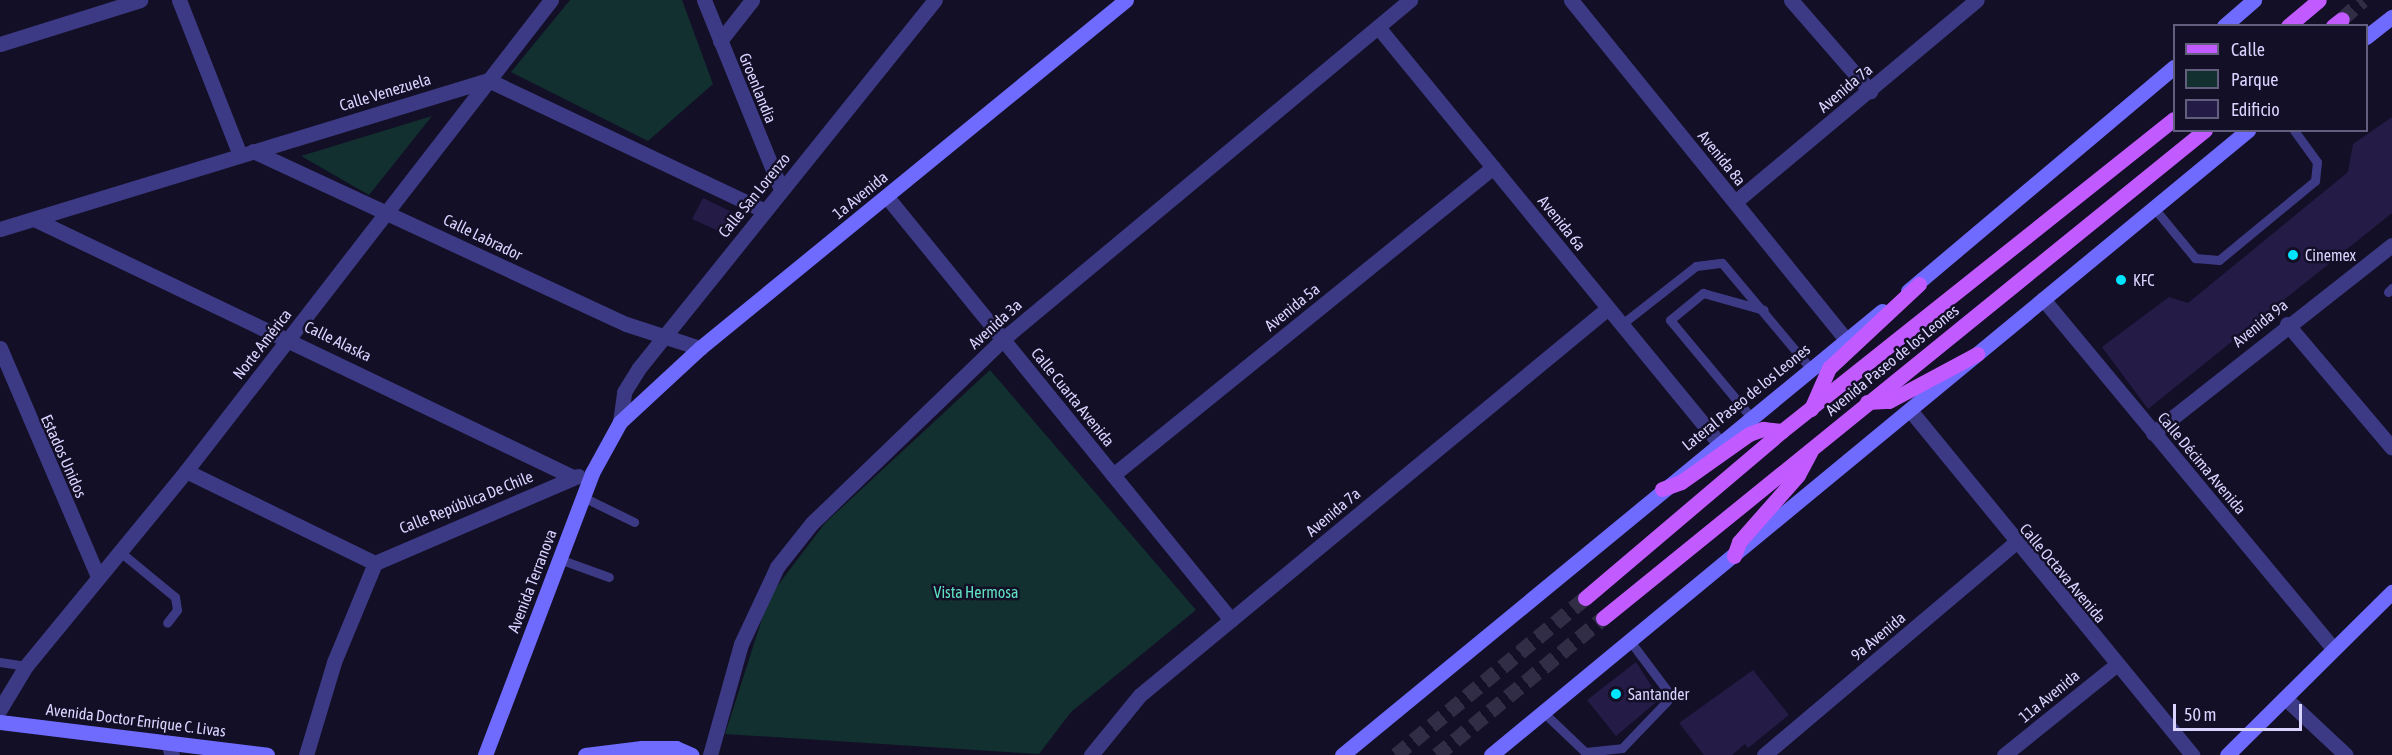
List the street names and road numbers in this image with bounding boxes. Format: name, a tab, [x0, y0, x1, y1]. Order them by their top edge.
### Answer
street label: Groenlandia	[735, 50, 781, 126]
street label: Avenida 7a	[1814, 60, 1876, 116]
street label: Calle Venezuela	[337, 69, 433, 115]
street label: Avenida 8a	[1694, 127, 1750, 189]
street label: Calle San Lorenzo	[714, 149, 794, 241]
street label: 1a Avenida	[829, 167, 891, 223]
street label: Avenida 6a	[1534, 192, 1590, 254]
street label: Calle Labrador	[440, 210, 526, 264]
street label: Avenida 5a	[1261, 279, 1323, 335]
street label: Avenida 3a	[964, 295, 1026, 353]
street label: Avenida 9a	[2229, 295, 2291, 351]
street label: Avenida Paseo de los Leones	[1822, 300, 1962, 420]
street label: Norte América	[229, 305, 295, 383]
street label: Calle Alaska	[301, 317, 375, 365]
street label: Lateral Paseo de los Leones	[1678, 339, 1814, 455]
street label: Calle Cuarta Avenida	[1027, 344, 1119, 450]
street label: Calle Décima Avenida	[2154, 408, 2250, 518]
street label: Estados Unidos	[37, 411, 91, 501]
street label: Calle República De Chile	[396, 466, 536, 538]
street label: Avenida 7a	[1302, 484, 1364, 540]
street label: Calle Octava Avenida	[2016, 519, 2110, 627]
street label: Avenida Terranova	[503, 527, 561, 635]
street label: 9a Avenida	[1847, 608, 1909, 664]
street label: 11a Avenida	[2015, 666, 2083, 726]
street label: Avenida Doctor Enrique C. Livas	[45, 699, 227, 741]

